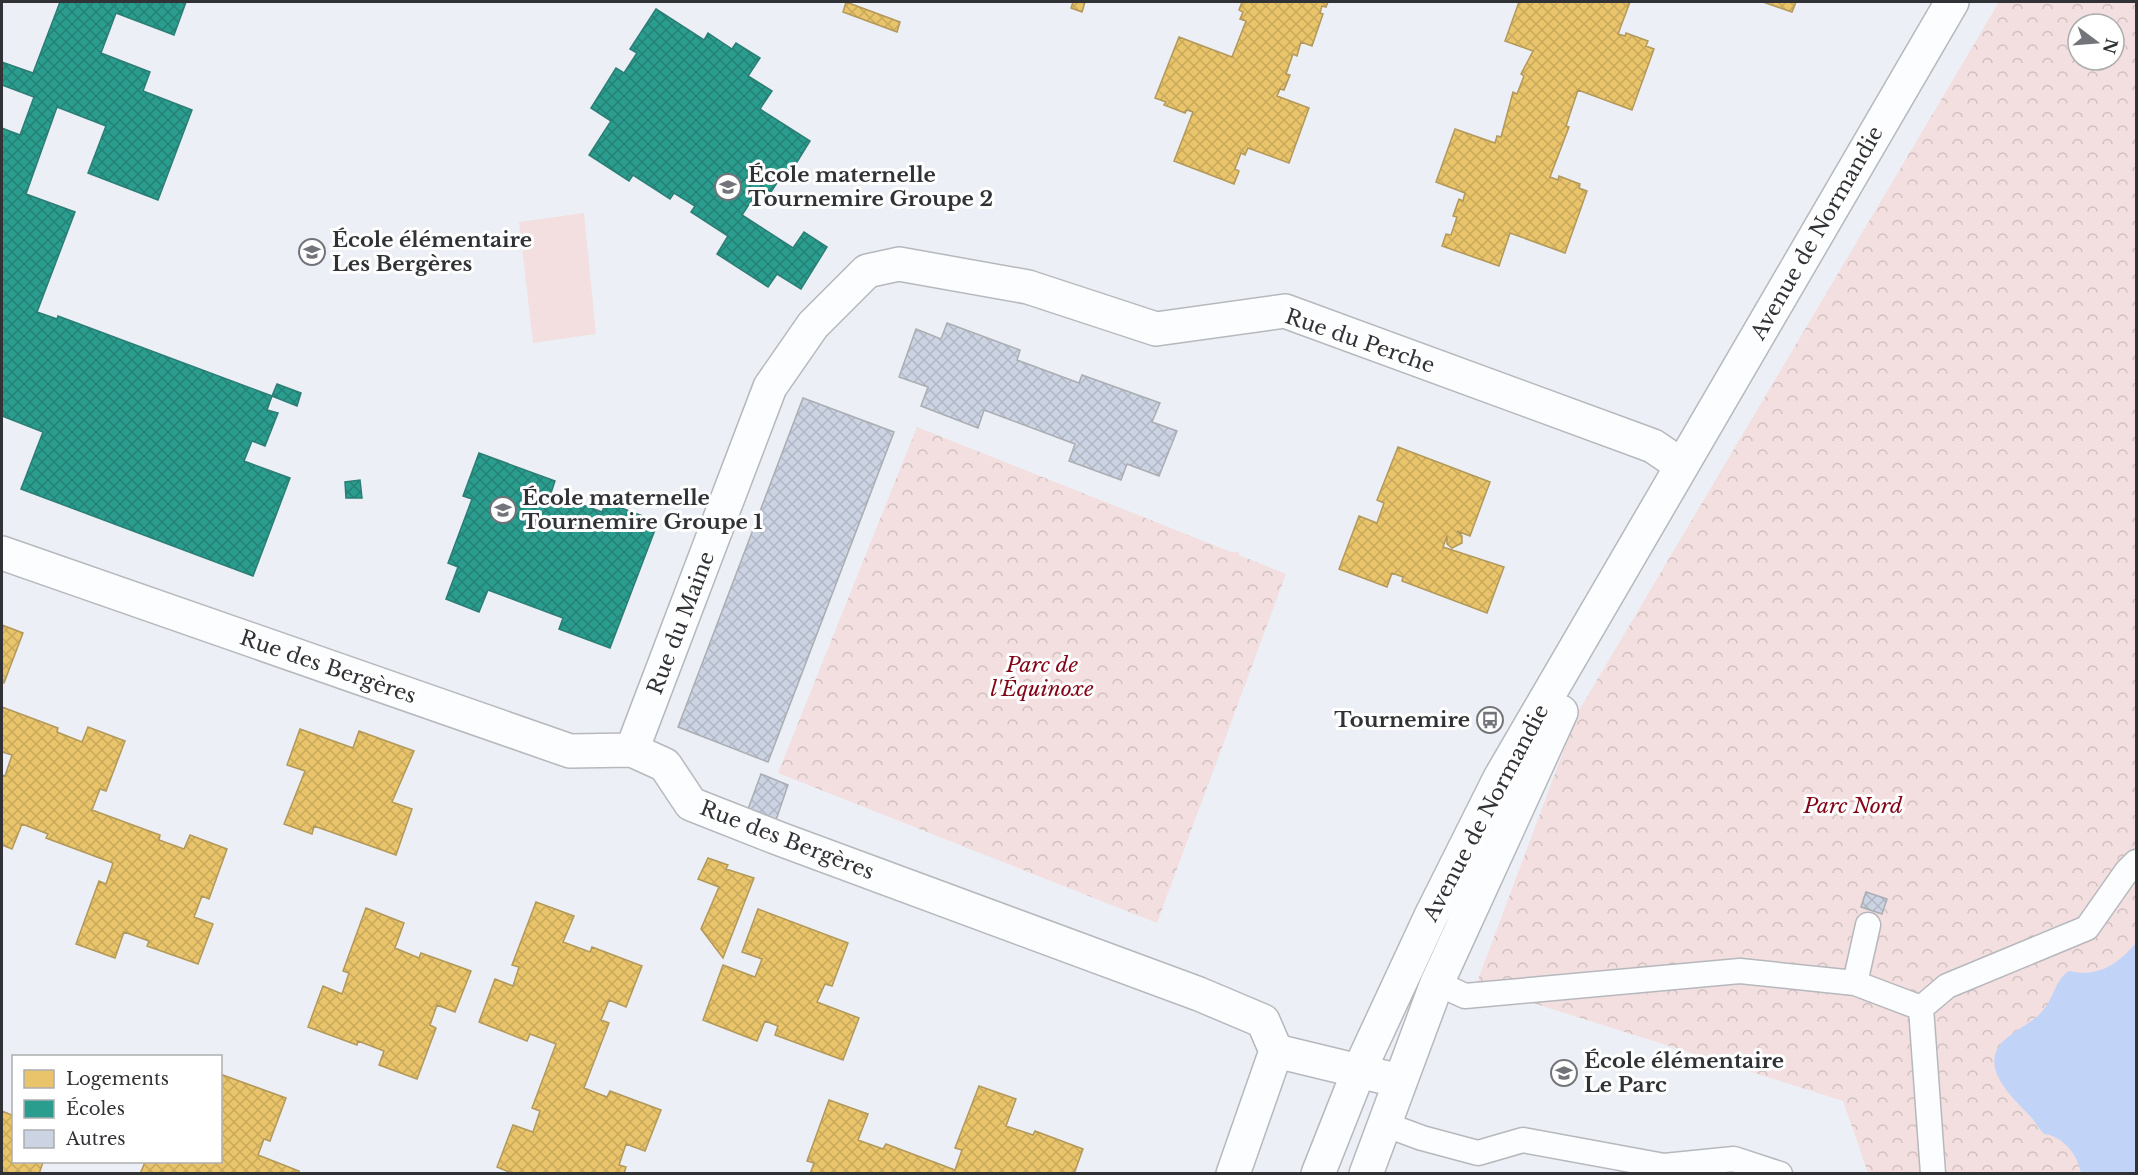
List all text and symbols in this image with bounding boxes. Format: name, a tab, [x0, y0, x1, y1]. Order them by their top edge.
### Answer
north arrow	[2066, 12, 2126, 72]
text: N	[2099, 36, 2122, 56]
street label: Avenue de Normandie	[1745, 122, 1889, 345]
place label: École maternelle Tournemire Groupe 2	[748, 162, 993, 212]
school or university icon: École maternelle Tournemire Groupe 2	[713, 172, 743, 202]
place label: École élémentaire Les Bergères	[332, 227, 532, 277]
school or university icon: École élémentaire Les Bergères	[297, 237, 327, 267]
street label: Rue du Perche	[1282, 303, 1438, 379]
place label: École maternelle Tournemire Groupe 1	[522, 485, 763, 535]
school or university icon: École maternelle Tournemire Groupe 1	[488, 495, 518, 525]
street label: Rue du Maine	[642, 548, 720, 698]
street label: Rue des Bergères	[237, 625, 419, 709]
park label: Parc de l'Équinoxe	[991, 652, 1094, 702]
street label: Avenue de Normandie	[1417, 700, 1554, 927]
bus stop icon: Tournemire	[1475, 705, 1505, 735]
place label: Tournemire	[1334, 707, 1470, 733]
park label: Parc Nord	[1802, 793, 1903, 819]
street label: Rue des Bergères	[696, 795, 878, 885]
place label: École élémentaire Le Parc	[1584, 1048, 1784, 1098]
legend	[12, 1055, 222, 1163]
school or university icon: École élémentaire Le Parc	[1549, 1058, 1579, 1088]
text: Logements	[66, 1068, 169, 1090]
text: Écoles	[66, 1097, 125, 1120]
text: Autres	[65, 1128, 125, 1150]

